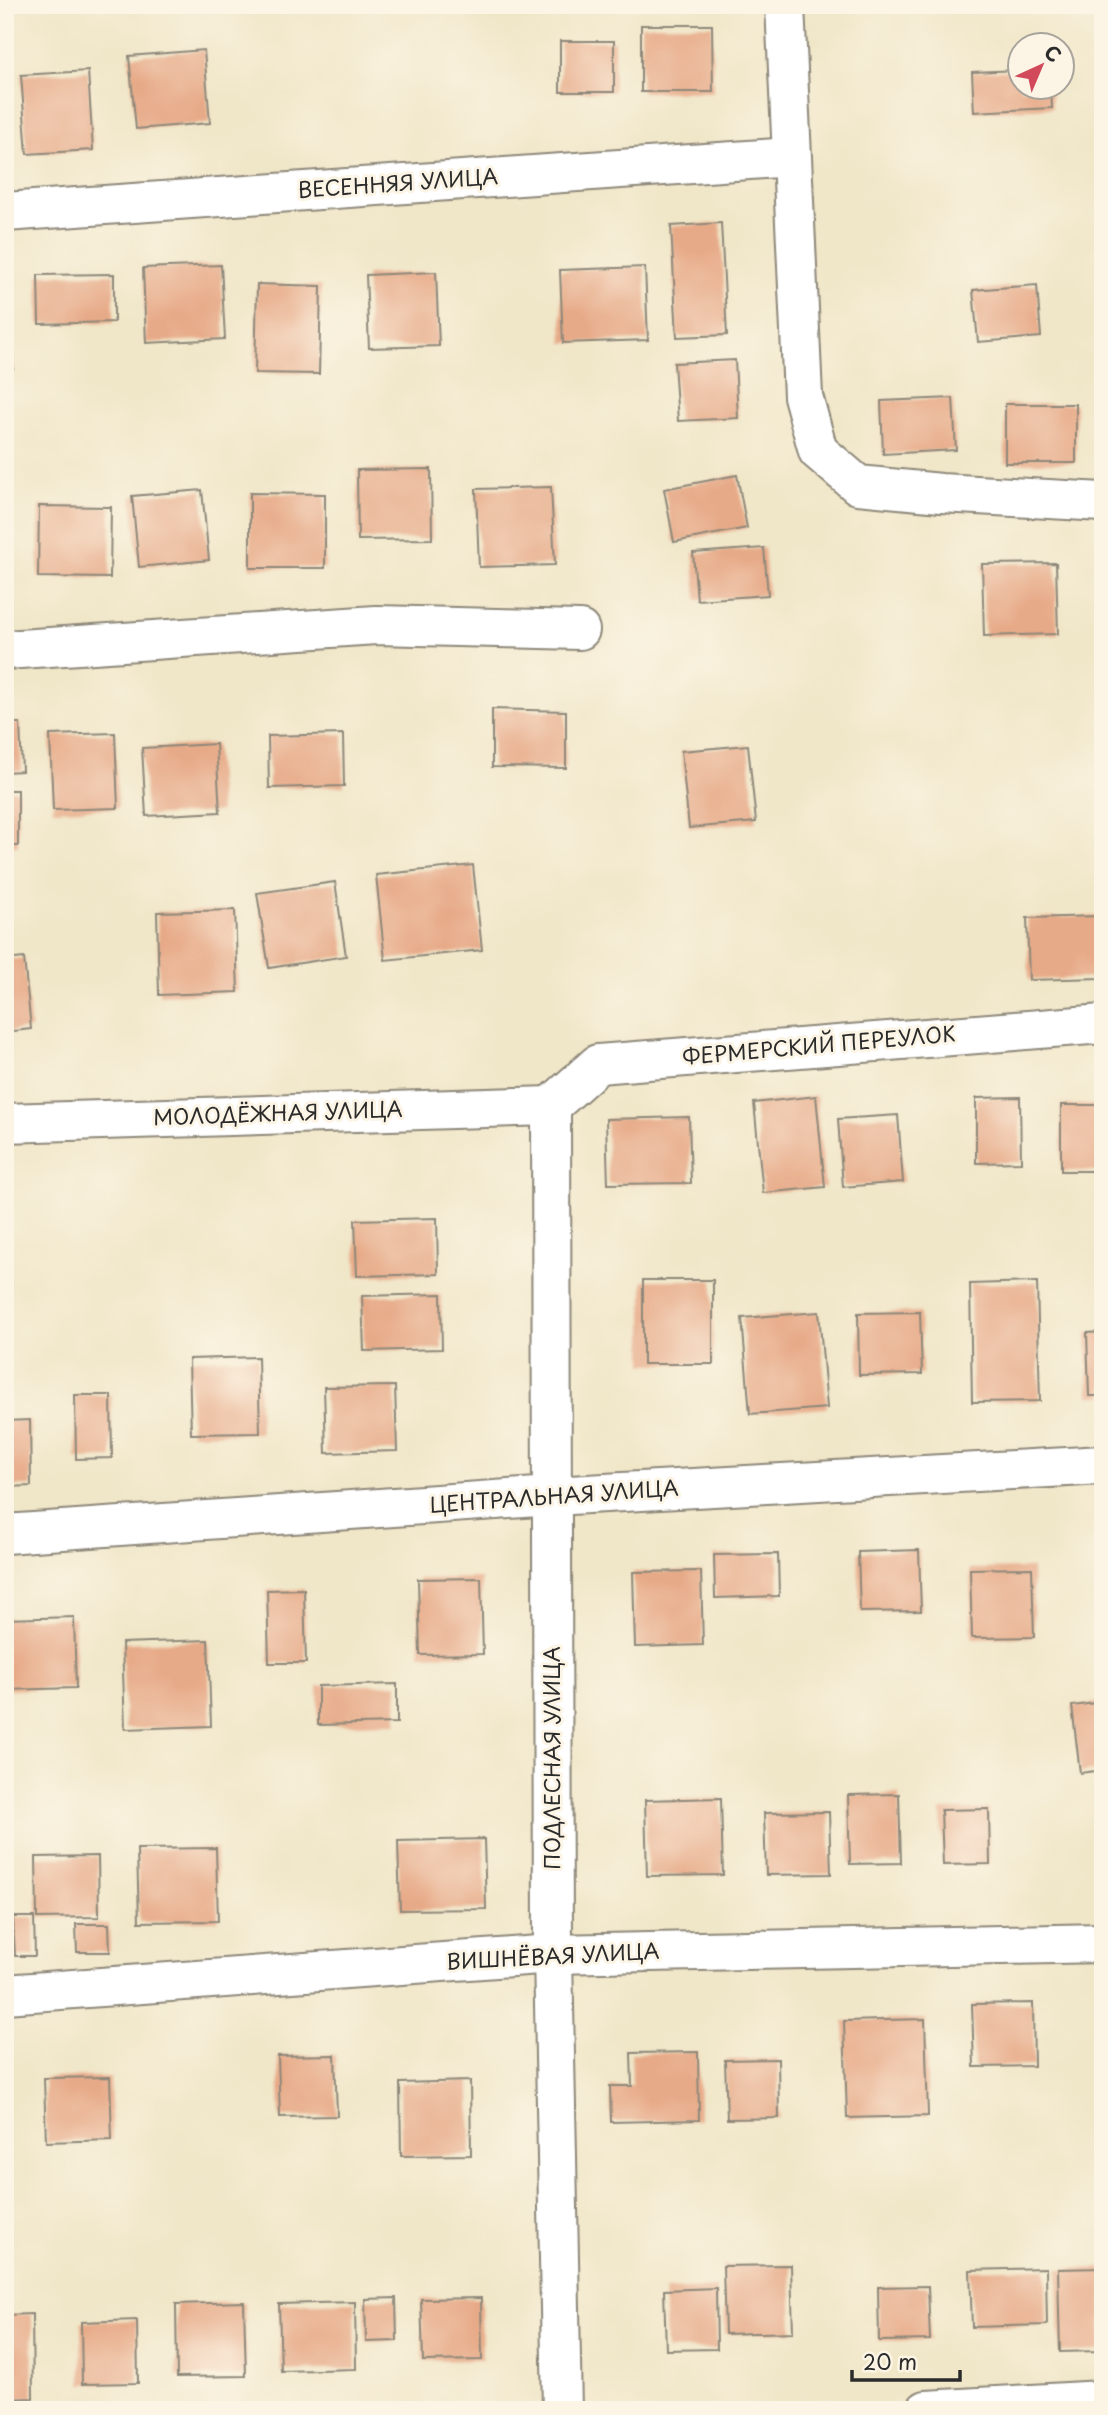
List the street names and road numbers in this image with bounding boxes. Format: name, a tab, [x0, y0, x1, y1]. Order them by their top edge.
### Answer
street label: ВЕСЕННЯЯ УЛИЦА	[297, 159, 499, 205]
street label: ФЕРМЕРСКИЙ ПЕРЕУЛОК	[681, 1016, 957, 1072]
street label: МОЛОДЁЖНАЯ УЛИЦА	[153, 1092, 403, 1132]
street label: ЦЕНТРАЛЬНАЯ УЛИЦА	[428, 1470, 679, 1520]
street label: ПОДЛЕСНАЯ УЛИЦА	[535, 1646, 567, 1870]
street label: ВИШНЁВАЯ УЛИЦА	[446, 1933, 660, 1977]

